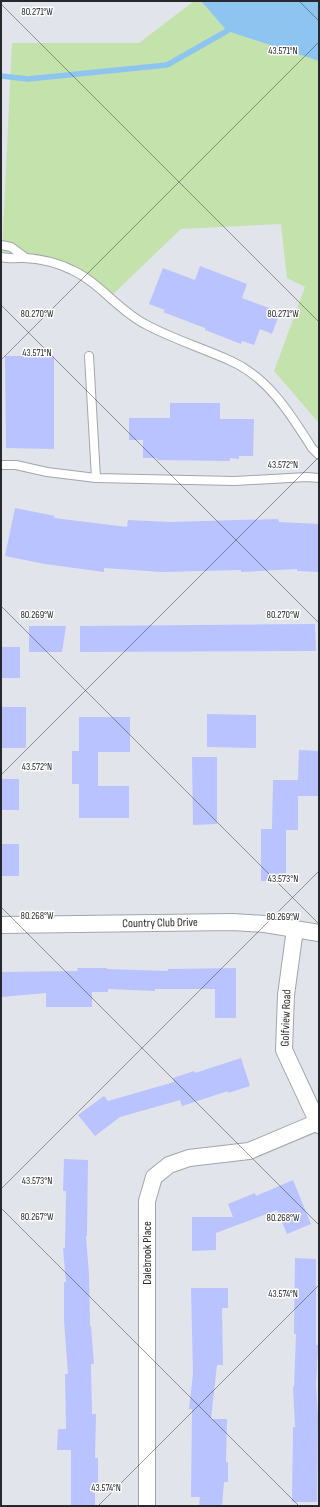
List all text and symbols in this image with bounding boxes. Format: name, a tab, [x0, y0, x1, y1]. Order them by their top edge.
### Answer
text: 80.271°W	[21, 6, 53, 18]
text: 43.571°N	[268, 45, 298, 57]
text: 80.270°W	[21, 308, 54, 320]
text: 80.271°W	[267, 308, 299, 320]
text: 43.571°N	[22, 347, 52, 359]
text: 43.572°N	[268, 459, 298, 471]
text: 80.269°W	[20, 609, 54, 621]
text: 80.270°W	[267, 609, 300, 621]
text: 43.572°N	[22, 761, 52, 773]
text: 43.573°N	[268, 873, 298, 885]
text: 80.268°W	[21, 910, 54, 922]
text: 80.269°W	[266, 911, 300, 923]
street label: Country Club Drive	[122, 915, 198, 931]
street label: Golfview Road	[278, 989, 294, 1047]
text: 43.573°N	[22, 1175, 52, 1187]
text: 80.267°W	[20, 1211, 54, 1223]
text: 80.268°W	[267, 1212, 300, 1224]
street label: Dalebrook Place	[140, 1221, 155, 1285]
text: 43.574°N	[268, 1288, 298, 1300]
text: 43.574°N	[91, 1482, 121, 1494]

